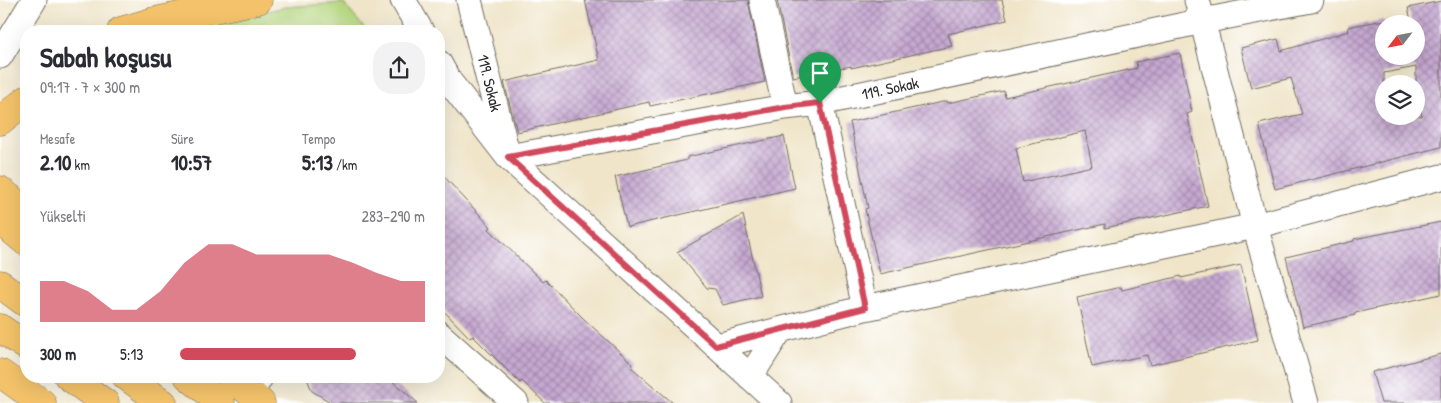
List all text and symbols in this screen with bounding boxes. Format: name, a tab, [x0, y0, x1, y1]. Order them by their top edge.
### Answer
north arrow	[1375, 15, 1425, 65]
map controls	[1375, 15, 1425, 125]
text: Sabah koşusu	[40, 38, 171, 76]
button: share	[373, 42, 425, 94]
street label: 119. Sokak	[472, 52, 508, 114]
pin	[799, 52, 841, 103]
icon: arrive	[806, 59, 834, 87]
street label: 119. Sokak	[859, 71, 921, 105]
button: layers	[1375, 75, 1425, 125]
text: 09:17 · 7 × 300 m	[40, 76, 140, 98]
text: Mesafe	[40, 129, 75, 148]
text: Süre	[171, 129, 194, 148]
text: Tempo	[302, 129, 335, 148]
text: 2.10	[40, 148, 71, 177]
text: 10:57	[171, 148, 212, 177]
text: 5:13	[302, 148, 333, 177]
text: km	[71, 155, 90, 174]
text: /km	[333, 155, 357, 174]
text: Yükselti	[40, 205, 86, 227]
text: 283–290 m	[362, 205, 425, 227]
text: 300 m	[40, 343, 76, 365]
text: 5:13	[120, 343, 143, 365]

